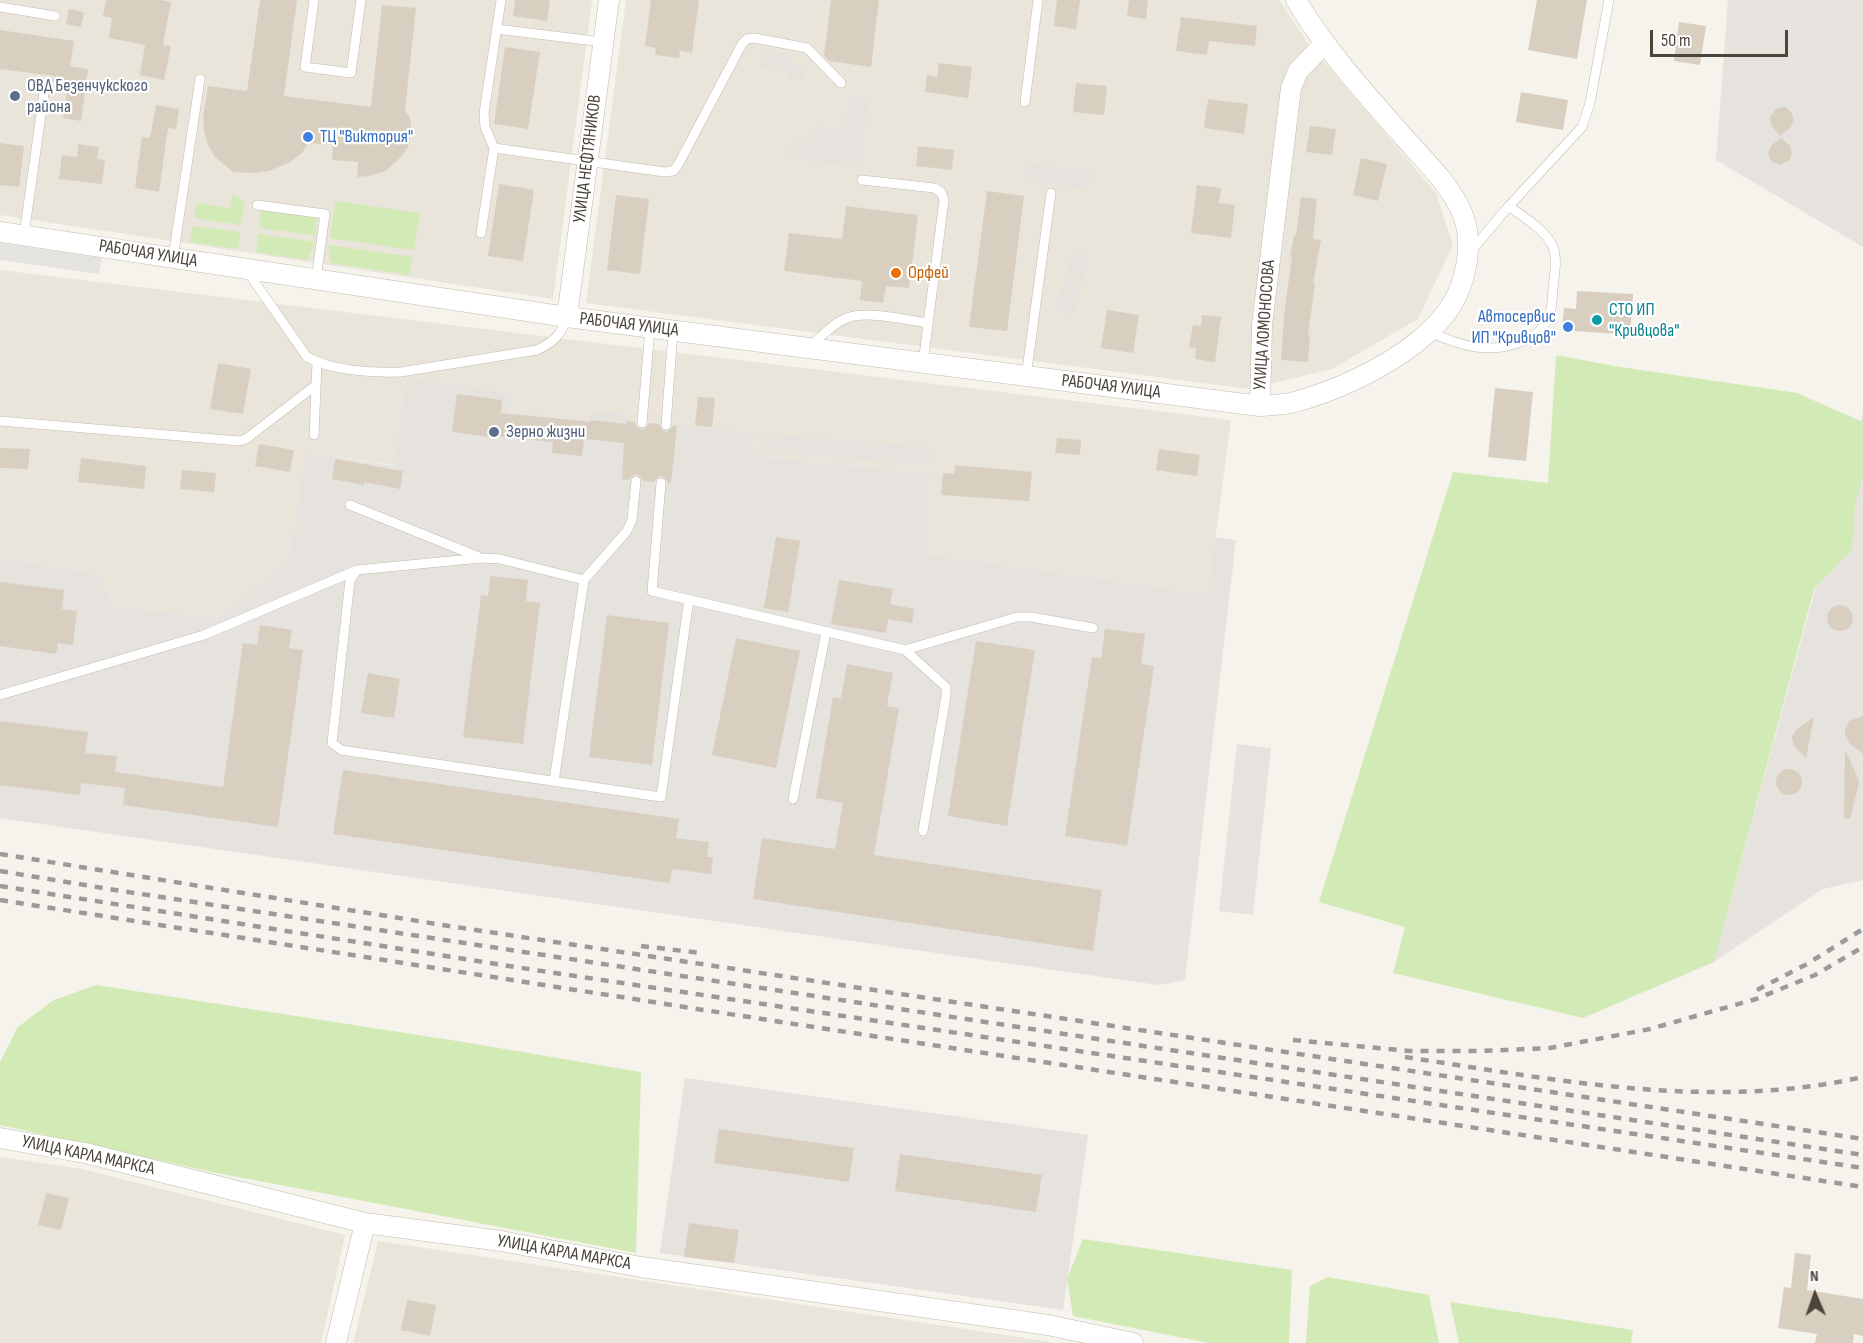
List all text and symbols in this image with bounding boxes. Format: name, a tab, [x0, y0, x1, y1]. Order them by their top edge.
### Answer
scale bar	[1653, 18, 1791, 56]
text: 50 m	[1661, 30, 1691, 51]
place label: ОВД Безенчукского района	[27, 75, 148, 118]
marker: ОВД Безенчукского района	[8, 89, 22, 103]
street label: УЛИЦА НЕФТЯНИКОВ	[569, 94, 607, 224]
place label: ТЦ "Виктория"	[320, 126, 413, 148]
marker: ТЦ "Виктория"	[301, 130, 315, 144]
street label: РАБОЧАЯ УЛИЦА	[97, 236, 199, 272]
street label: УЛИЦА ЛОМОНОСОВА	[1250, 259, 1280, 391]
place label: Орфей	[908, 262, 949, 284]
marker: Орфей	[889, 266, 903, 280]
place label: СТО ИП "Кривцова"	[1609, 299, 1679, 342]
place label: Автосервис ИП "Кривцов"	[1471, 306, 1556, 348]
street label: РАБОЧАЯ УЛИЦА	[578, 308, 680, 342]
marker: СТО ИП "Кривцова"	[1590, 313, 1604, 327]
marker: Автосервис ИП "Кривцов"	[1561, 320, 1575, 334]
street label: РАБОЧАЯ УЛИЦА	[1060, 370, 1162, 404]
place label: Зерно жизни	[506, 421, 585, 443]
marker: Зерно жизни	[487, 425, 501, 439]
street label: УЛИЦА КАРЛА МАРКСА	[20, 1131, 156, 1181]
street label: УЛИЦА КАРЛА МАРКСА	[496, 1231, 632, 1275]
north arrow	[1785, 1265, 1845, 1325]
text: N	[1810, 1267, 1819, 1286]

